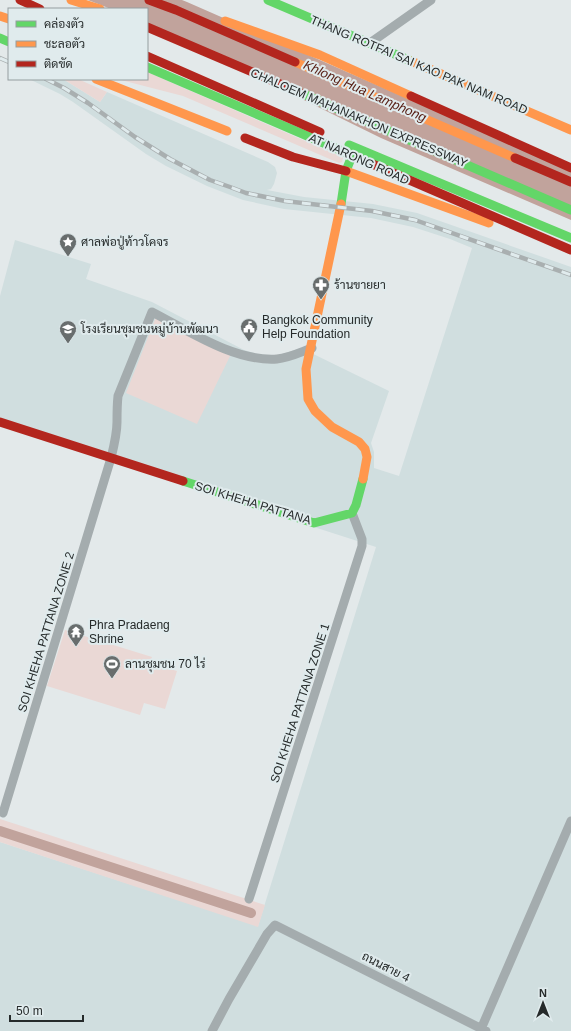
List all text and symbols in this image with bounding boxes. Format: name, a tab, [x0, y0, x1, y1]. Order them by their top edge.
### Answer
legend	[8, 8, 148, 80]
street label: THANG ROTFAI SAI KAO PAK NAM ROAD	[308, 13, 530, 117]
text: คล่องตัว	[44, 17, 84, 31]
text: ชะลอตัว	[44, 37, 85, 51]
text: ติดขัด	[44, 57, 73, 71]
water label: Khlong Hua Lamphong	[301, 57, 429, 125]
street label: CHALOEM MAHANAKHON EXPRESSWAY	[248, 66, 470, 170]
street label: AT NARONG ROAD	[307, 131, 412, 188]
place icon: ศาลพ่อปู่ท้าวโคจร	[58, 232, 78, 257]
place label: ศาลพ่อปู่ท้าวโคจร	[81, 234, 169, 250]
pharmacy icon: ร้านขายยา	[311, 275, 331, 300]
place label: ร้านขายยา	[334, 278, 386, 292]
place label: Bangkok Community Help Foundation	[262, 313, 373, 341]
public building icon: Bangkok Community Help Foundation	[239, 317, 259, 342]
school or university icon: โรงเรียนชุมชนหมู่บ้านพัฒนา	[58, 319, 78, 344]
place label: โรงเรียนชุมชนหมู่บ้านพัฒนา	[80, 321, 219, 338]
street label: SOI KHEHA PATTANA	[193, 479, 313, 527]
street label: SOI KHEHA PATTANA ZONE 2	[15, 550, 77, 714]
place label: Phra Pradaeng Shrine	[89, 618, 170, 646]
street label: SOI KHEHA PATTANA ZONE 1	[268, 621, 333, 784]
temple icon: Phra Pradaeng Shrine	[66, 622, 86, 647]
sports icon: ลานชุมชน 70 ไร่	[102, 654, 122, 679]
place label: ลานชุมชน 70 ไร่	[125, 656, 206, 673]
street label: ถนนสาย 4	[360, 949, 413, 985]
north arrow	[523, 983, 563, 1023]
text: N	[539, 987, 547, 999]
scale bar	[10, 997, 83, 1023]
text: 50 m	[16, 1004, 43, 1018]

